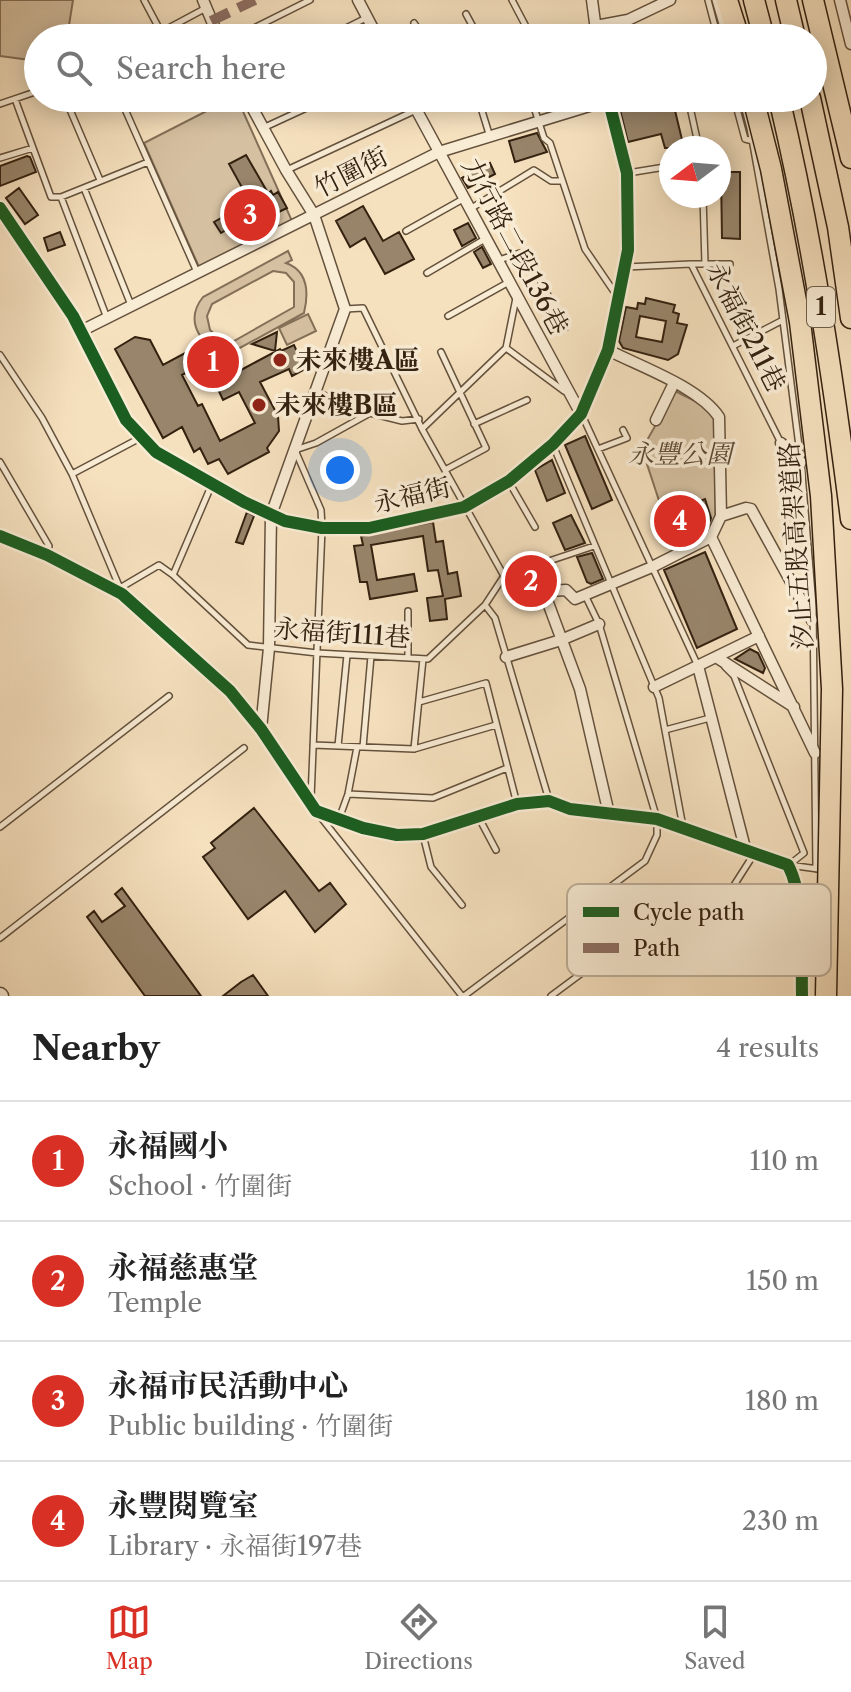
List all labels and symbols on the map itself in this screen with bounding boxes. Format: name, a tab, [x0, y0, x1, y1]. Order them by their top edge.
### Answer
north arrow	[659, 136, 731, 208]
street label: 竹圍街	[309, 140, 393, 204]
street label: 力行路二段136巷	[455, 152, 575, 340]
pin: 3	[224, 185, 276, 245]
street label: 永福街211巷	[700, 257, 792, 397]
road number: 1	[807, 287, 835, 327]
pin: 1	[187, 332, 239, 392]
place label: 未來樓A區	[296, 344, 420, 376]
marker: 未來樓A區	[271, 351, 289, 369]
place label: 未來樓B區	[275, 389, 398, 421]
marker: 未來樓B區	[250, 396, 268, 414]
park label: 永豐公園	[628, 438, 736, 470]
street label: 汐止五股高架道路	[773, 441, 819, 651]
your location	[320, 450, 360, 490]
street label: 永福街	[370, 471, 454, 519]
pin: 4	[654, 491, 706, 551]
pin: 2	[505, 551, 557, 611]
street label: 永福街111巷	[273, 612, 411, 654]
legend	[567, 884, 831, 976]
text: Cycle path	[633, 899, 745, 926]
text: Path	[633, 935, 681, 962]

